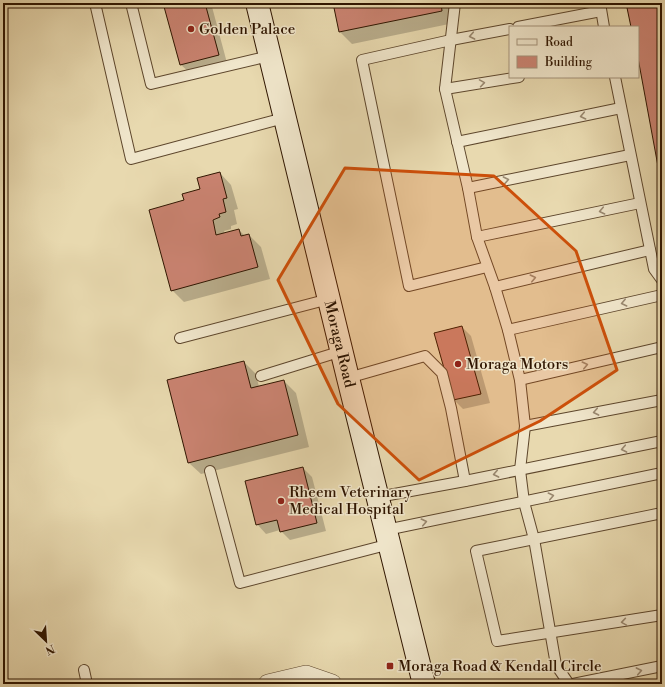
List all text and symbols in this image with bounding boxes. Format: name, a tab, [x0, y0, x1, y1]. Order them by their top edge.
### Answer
place label: Golden Palace	[199, 20, 295, 39]
marker: Golden Palace	[186, 24, 196, 34]
legend	[509, 26, 639, 78]
one-way arrow	[469, 31, 475, 40]
text: Road	[545, 35, 573, 50]
text: Building	[544, 55, 593, 70]
one-way arrow	[479, 79, 485, 88]
one-way arrow	[579, 111, 586, 119]
one-way arrow	[503, 177, 509, 185]
one-way arrow	[599, 207, 605, 215]
one-way arrow	[530, 274, 536, 282]
street label: Moraga Road	[320, 299, 359, 390]
one-way arrow	[621, 299, 627, 307]
place label: Moraga Motors	[466, 355, 568, 374]
marker: Moraga Motors	[453, 359, 463, 369]
one-way arrow	[582, 361, 588, 369]
one-way arrow	[593, 408, 599, 416]
one-way arrow	[621, 444, 627, 453]
one-way arrow	[493, 470, 499, 478]
place label: Rheem Veterinary Medical Hospital	[289, 483, 413, 519]
one-way arrow	[548, 492, 555, 500]
marker: Rheem Veterinary Medical Hospital	[276, 496, 286, 506]
one-way arrow	[421, 518, 427, 527]
one-way arrow	[620, 617, 627, 625]
north arrow	[26, 621, 66, 661]
text: N	[43, 641, 57, 657]
place label: Moraga Road & Kendall Circle	[398, 657, 602, 676]
marker: Moraga Road & Kendall Circle	[385, 661, 395, 671]
one-way arrow	[636, 667, 642, 675]

